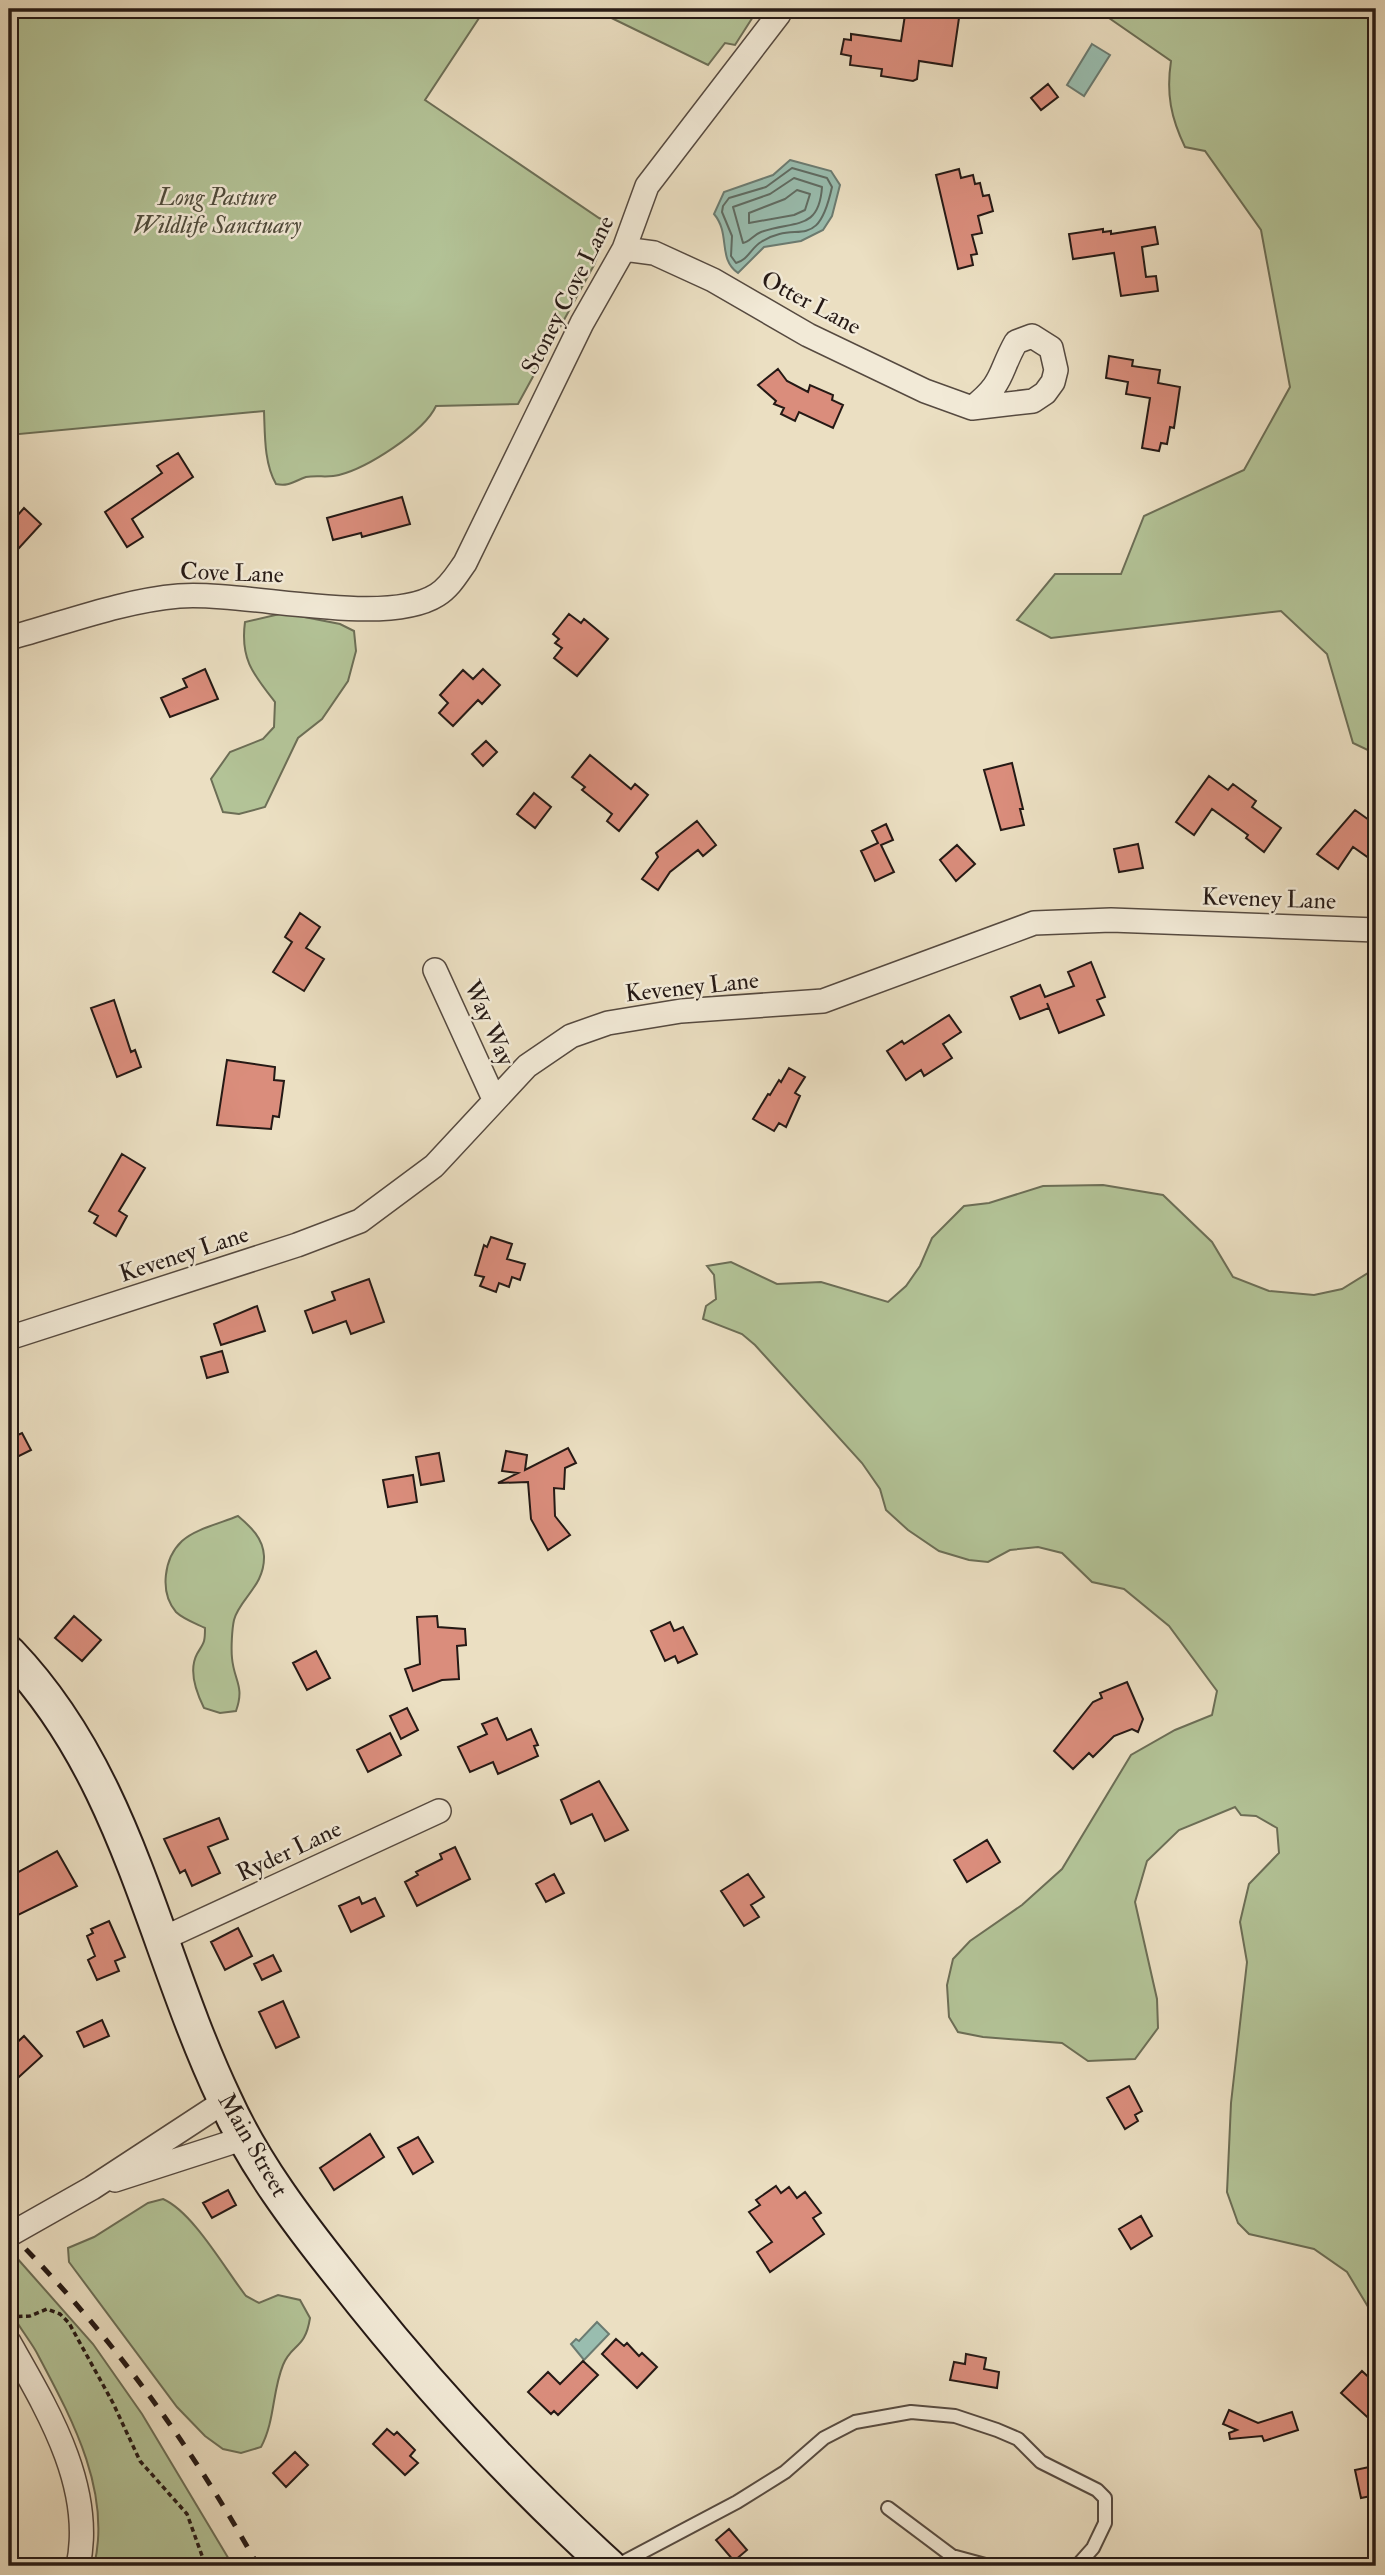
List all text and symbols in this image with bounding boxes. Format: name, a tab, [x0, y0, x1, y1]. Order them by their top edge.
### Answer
park label: Long Pasture Wildlife Sanctuary	[133, 182, 302, 241]
street label: Stoney Cove Lane	[515, 210, 621, 380]
street label: Otter Lane	[756, 264, 866, 342]
street label: Cove Lane	[180, 556, 284, 590]
street label: Keveney Lane	[1201, 881, 1337, 917]
street label: Keveney Lane	[624, 965, 760, 1009]
street label: Way Way	[456, 975, 522, 1071]
street label: Keveney Lane	[115, 1219, 253, 1289]
street label: Ryder Lane	[232, 1813, 346, 1889]
street label: Main Street	[211, 2088, 295, 2203]

